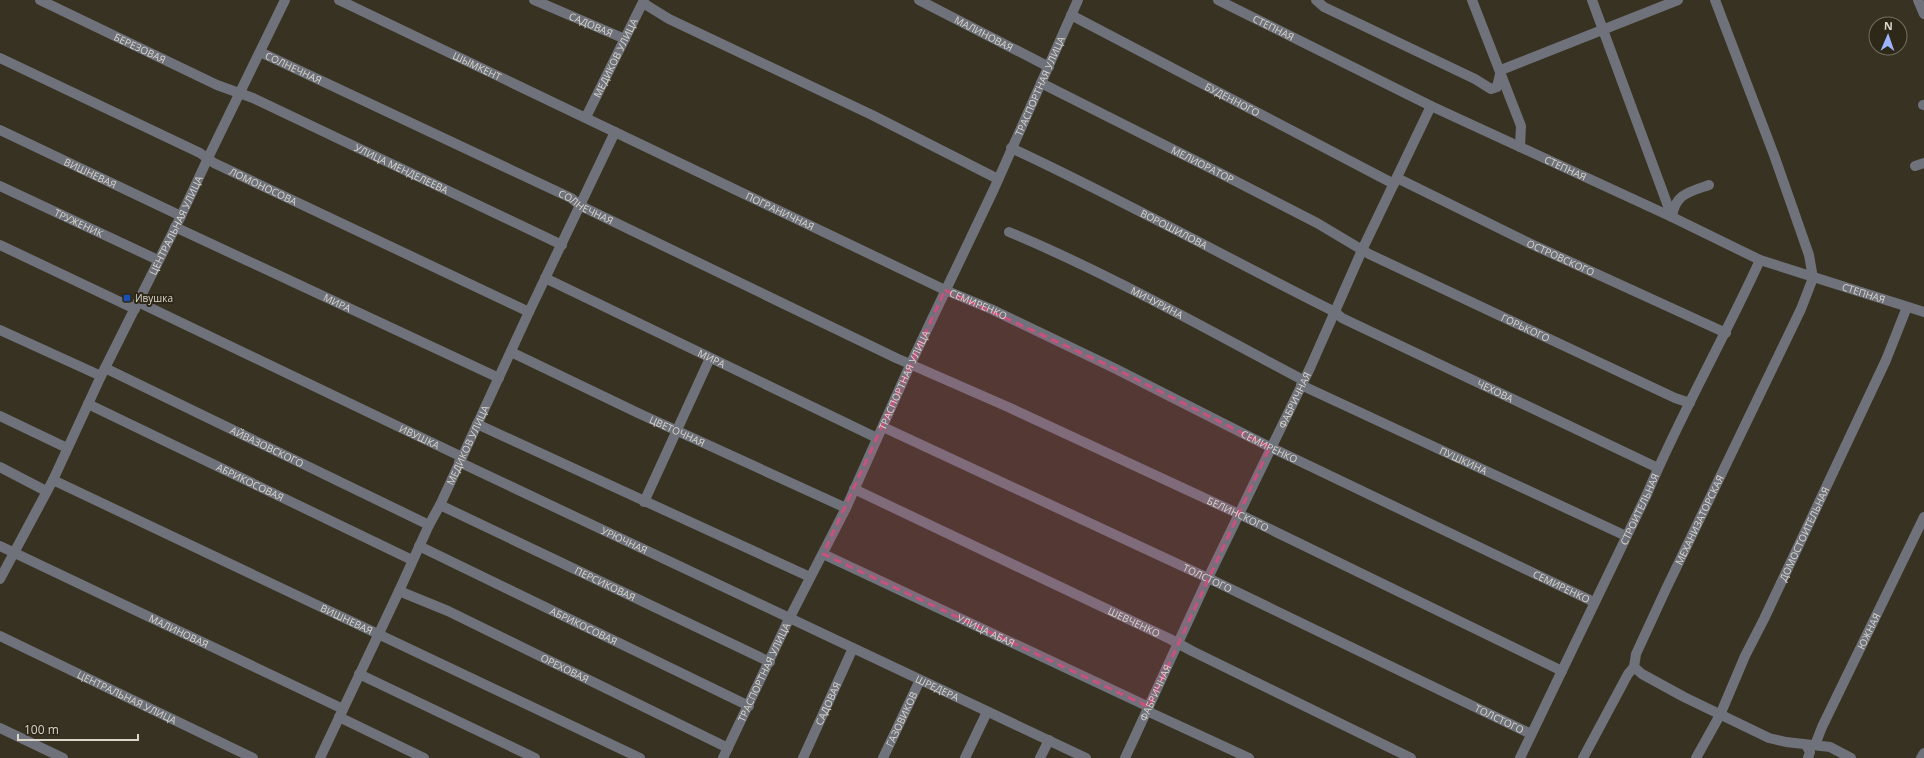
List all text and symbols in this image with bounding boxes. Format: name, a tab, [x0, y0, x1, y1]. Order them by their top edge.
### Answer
street label: САДОВАЯ	[567, 9, 615, 40]
street label: СТЕПНАЯ	[1250, 11, 1297, 44]
street label: МАЛИНОВАЯ	[952, 13, 1016, 54]
street label: МЕДИКОВ УЛИЦА	[590, 15, 641, 100]
north arrow	[1868, 16, 1908, 56]
text: N	[1884, 18, 1893, 33]
street label: БЕРЕЗОВАЯ	[112, 30, 168, 66]
street label: ТРАСПОРТНАЯ УЛИЦА	[1011, 33, 1068, 138]
street label: СОЛНЕЧНАЯ	[263, 48, 324, 87]
street label: ШЫМКЕНТ	[450, 48, 504, 84]
street label: БУДЕННОГО	[1202, 79, 1262, 120]
street label: УЛИЦА МЕНДЕЛЕЕВА	[352, 140, 451, 197]
street label: МЕЛИОРАТОР	[1169, 143, 1236, 186]
street label: СТЕПНАЯ	[1542, 152, 1589, 184]
street label: ВИШНЕВАЯ	[62, 154, 119, 191]
street label: ЛОМОНОСОВА	[227, 164, 300, 209]
street label: ЦЕНТРАЛЬНАЯ УЛИЦА	[146, 173, 206, 277]
street label: СОЛНЕЧНАЯ	[556, 186, 616, 228]
street label: ПОГРАНИЧНАЯ	[743, 189, 817, 233]
street label: ТРУЖЕНИК	[52, 205, 106, 241]
street label: ВОРОШИЛОВА	[1138, 206, 1210, 252]
street label: ОСТРОВСКОГО	[1525, 236, 1597, 279]
street label: СТЕПНАЯ	[1840, 279, 1887, 306]
street label: МИЧУРИНА	[1129, 283, 1186, 322]
street label: СЕМИРЕНКО	[947, 286, 1010, 323]
street label: МИРА	[321, 290, 354, 315]
place label: Ивушка	[135, 291, 173, 305]
marker: Ивушка	[122, 293, 132, 303]
street label: ГОРЬКОГО	[1499, 310, 1552, 345]
street label: ТРАСПОРТНАЯ УЛИЦА	[875, 327, 933, 432]
street label: МИРА	[696, 346, 728, 371]
street label: ФАБРИЧНАЯ	[1275, 370, 1314, 431]
street label: ЧЕХОВА	[1475, 376, 1516, 406]
street label: МЕДИКОВ УЛИЦА	[443, 402, 492, 487]
street label: ЦВЕТОЧНАЯ	[647, 412, 707, 450]
street label: ИВУШКА	[397, 421, 442, 453]
street label: АЙВАЗОВСКОГО	[228, 423, 306, 470]
street label: СЕМИРЕНКО	[1239, 427, 1300, 466]
street label: ПУШКИНА	[1437, 443, 1490, 478]
street label: АБРИКОСОВАЯ	[214, 460, 286, 504]
street label: СТРОИТЕЛЬНАЯ	[1616, 471, 1662, 547]
street label: МЕХАНИЗАТОРСКАЯ	[1672, 473, 1727, 567]
street label: ДОМОСТОИТЕЛЬНАЯ	[1776, 484, 1832, 584]
street label: БЕЛИНСКОГО	[1205, 493, 1271, 535]
street label: УРЮЧНАЯ	[599, 523, 650, 557]
street label: ТОЛСТОГО	[1181, 560, 1235, 596]
street label: ПЕРСИКОВАЯ	[573, 563, 638, 604]
street label: СЕМИРЕНКО	[1531, 567, 1592, 606]
street label: ВИШНЕВАЯ	[318, 601, 375, 638]
street label: АБРИКОСОВАЯ	[548, 604, 620, 648]
street label: ШЕВЧЕНКО	[1106, 604, 1163, 640]
street label: ЮЖНАЯ	[1854, 610, 1883, 652]
street label: МАЛИНОВАЯ	[147, 611, 211, 651]
street label: УЛИЦА АБАЯ	[955, 611, 1017, 650]
street label: ТРАСПОРТНАЯ УЛИЦА	[734, 620, 794, 724]
street label: ОРЕХОВАЯ	[538, 650, 591, 686]
street label: ФАБРИЧНАЯ	[1136, 662, 1174, 723]
street label: ЦЕНТРАЛЬНАЯ УЛИЦА	[75, 667, 180, 727]
street label: ШРЕДЕРА	[913, 672, 962, 704]
street label: САДОВАЯ	[812, 679, 844, 727]
street label: ГАЗОВИКОВ	[882, 689, 921, 749]
street label: ТОЛСТОГО	[1473, 701, 1526, 737]
scale bar	[18, 716, 138, 742]
text: 100 m	[24, 721, 59, 738]

